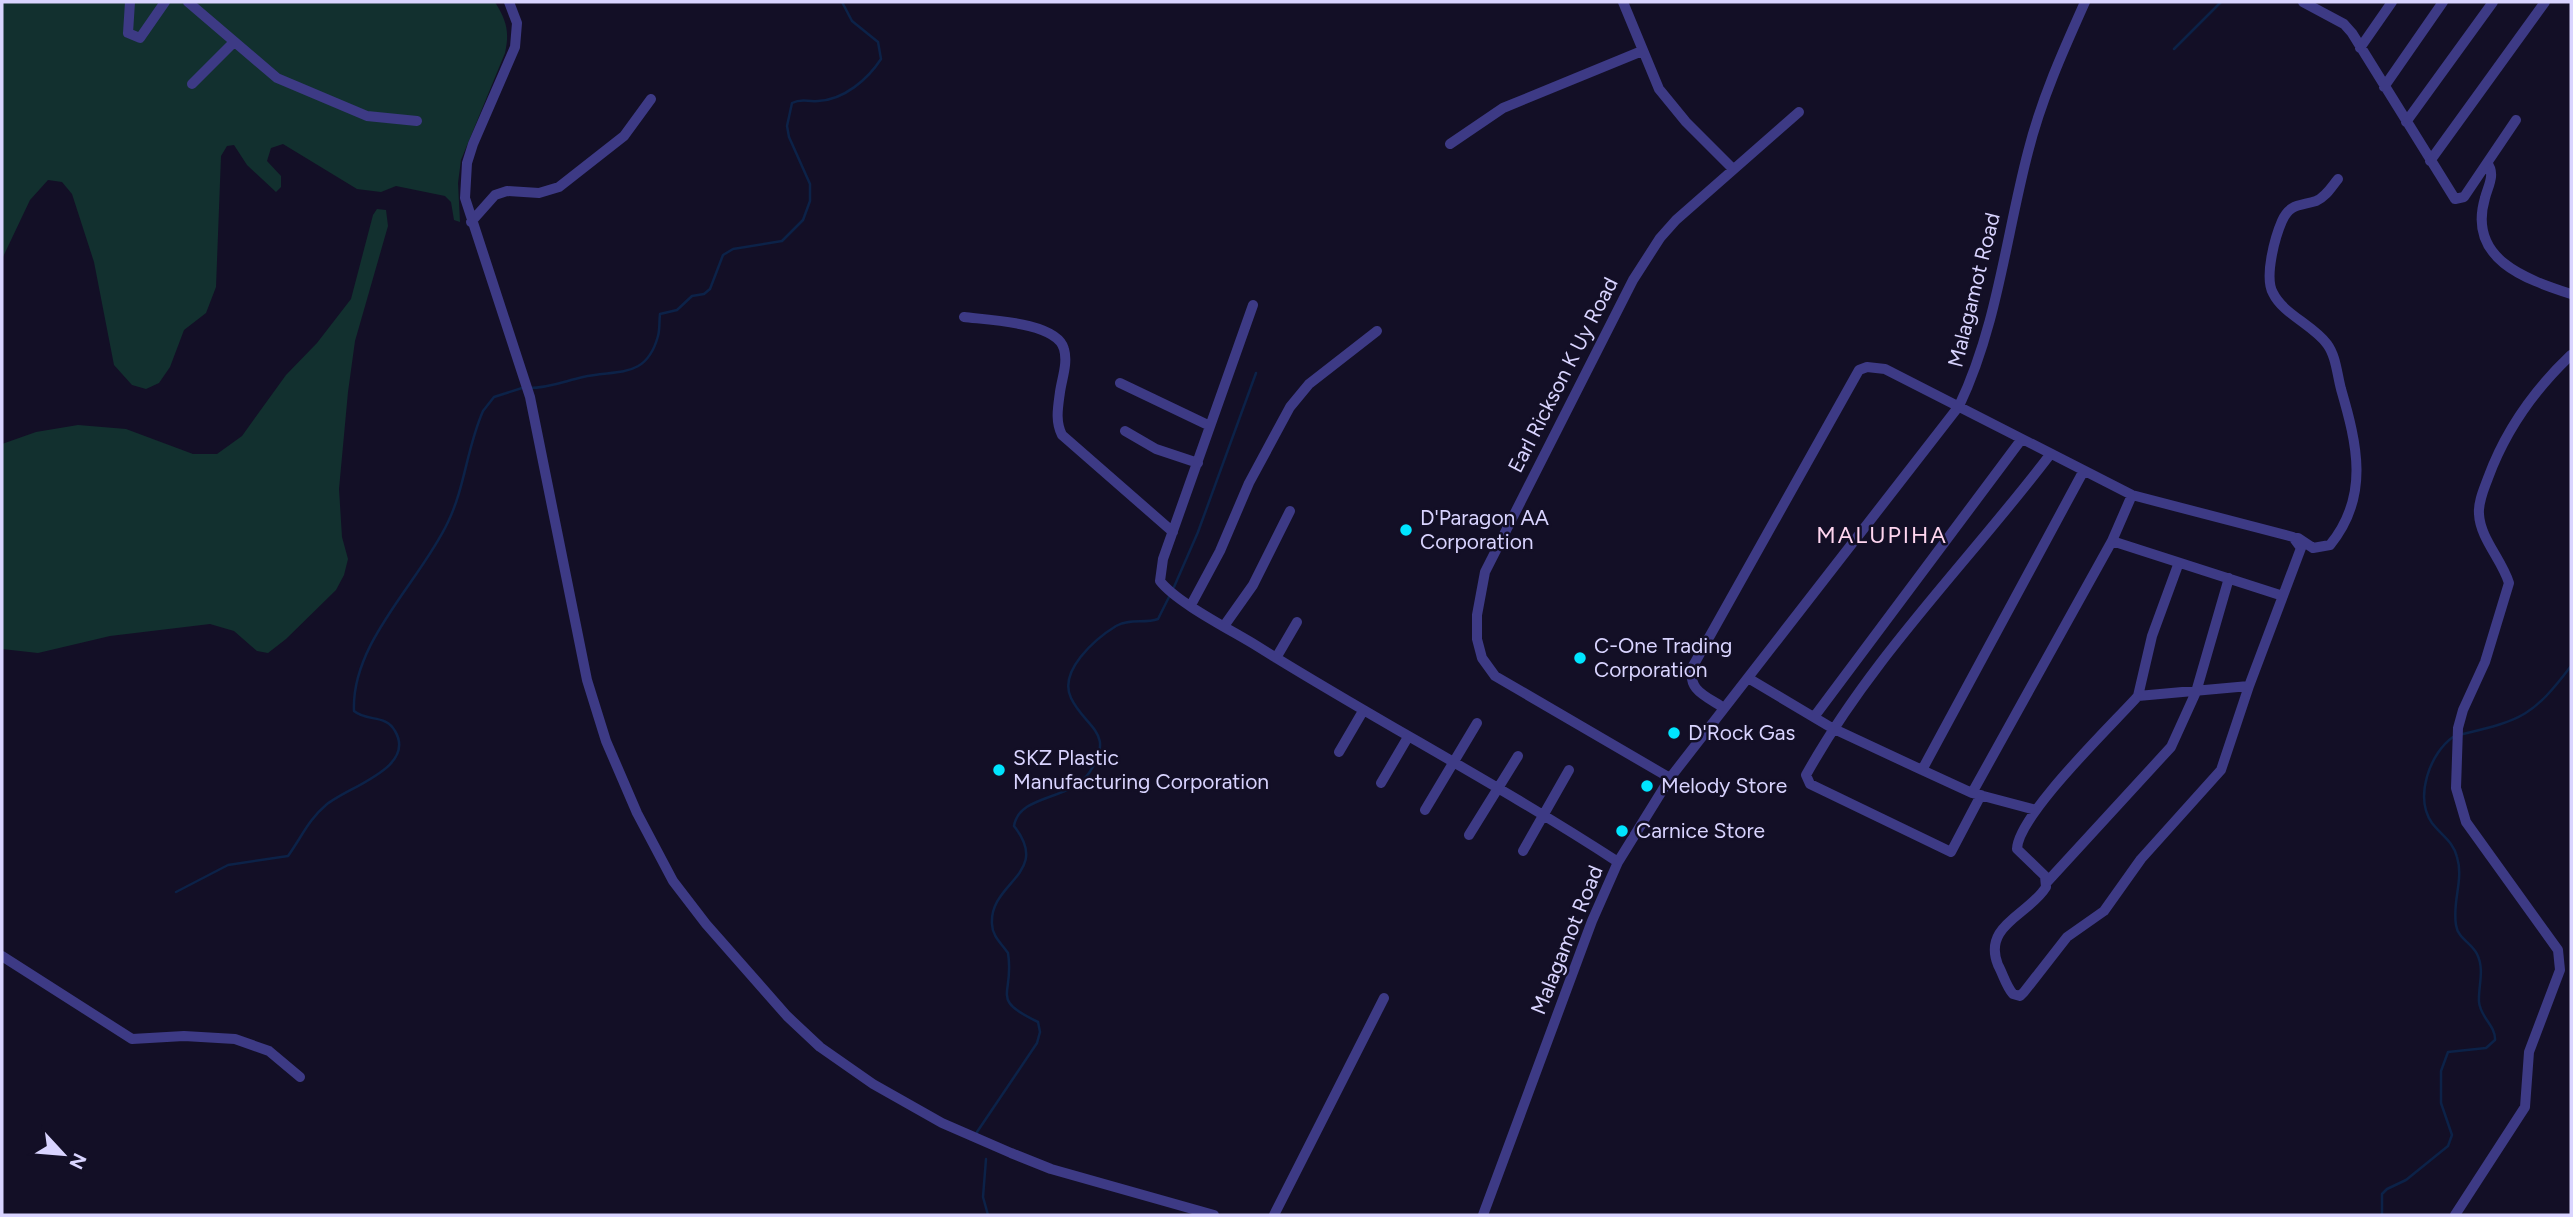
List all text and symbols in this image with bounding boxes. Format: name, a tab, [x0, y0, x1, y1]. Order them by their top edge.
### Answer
street label: Malagamot Road	[1942, 210, 2005, 370]
street label: Earl Rickson K Uy Road	[1502, 273, 1623, 477]
place label: D'Paragon AA Corporation	[1420, 505, 1549, 554]
district label: MALUPIHA	[1816, 521, 1948, 549]
marker: D'Paragon AA Corporation	[1398, 522, 1414, 538]
place label: C-One Trading Corporation	[1594, 633, 1732, 682]
marker: C-One Trading Corporation	[1572, 650, 1588, 666]
place label: D'Rock Gas	[1688, 720, 1795, 745]
marker: D'Rock Gas	[1666, 725, 1682, 741]
place label: SKZ Plastic Manufacturing Corporation	[1013, 745, 1269, 794]
marker: SKZ Plastic Manufacturing Corporation	[991, 762, 1007, 778]
place label: Melody Store	[1661, 773, 1787, 798]
marker: Melody Store	[1639, 778, 1655, 794]
place label: Carnice Store	[1636, 818, 1765, 843]
marker: Carnice Store	[1614, 823, 1630, 839]
street label: Malagamot Road	[1525, 862, 1608, 1018]
north arrow	[28, 1119, 98, 1189]
text: N	[64, 1150, 91, 1173]

